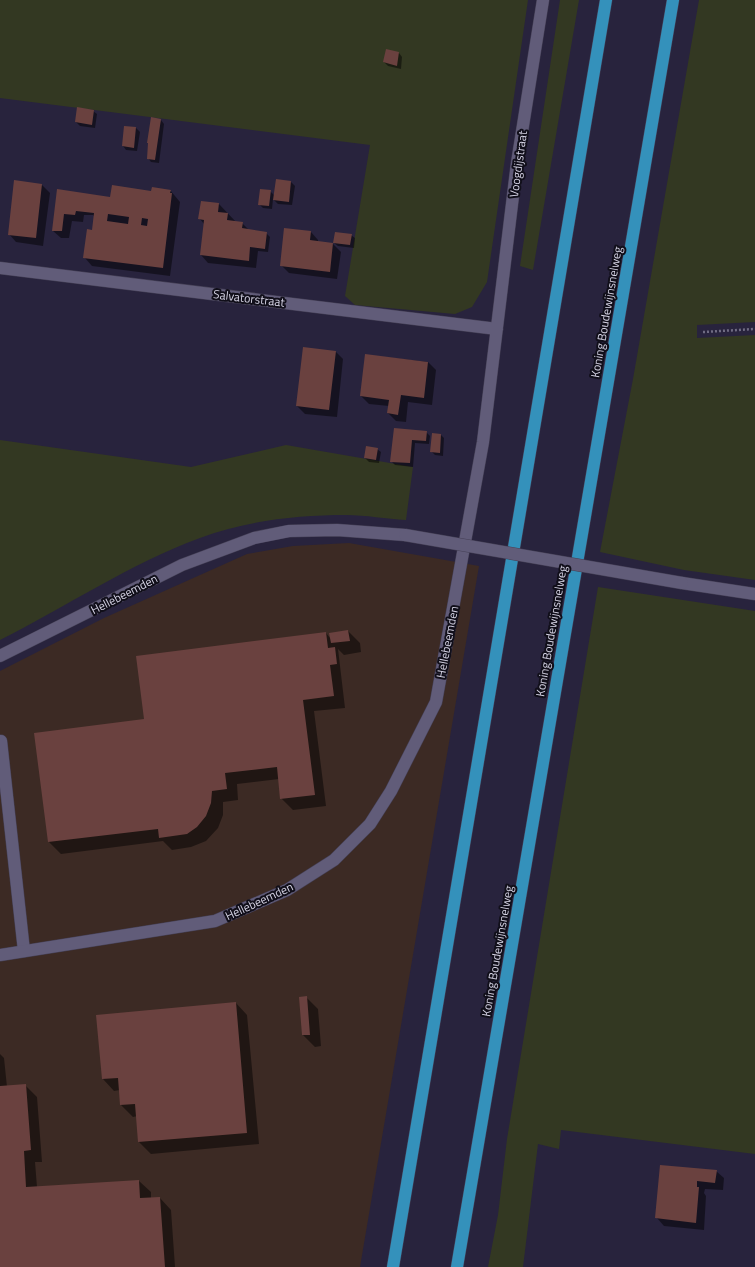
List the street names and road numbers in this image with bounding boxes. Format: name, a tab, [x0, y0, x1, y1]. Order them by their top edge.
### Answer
street label: Voogdijstraat	[504, 129, 532, 199]
street label: Koning Boudewijnsnelweg	[585, 245, 627, 379]
street label: Salvatorstraat	[212, 284, 287, 312]
street label: Koning Boudewijnsnelweg	[530, 564, 572, 698]
street label: Hellebeemden	[87, 569, 161, 619]
street label: Hellebeemden	[431, 604, 463, 680]
street label: Hellebeemden	[222, 877, 296, 925]
street label: Koning Boudewijnsnelweg	[476, 884, 518, 1018]

